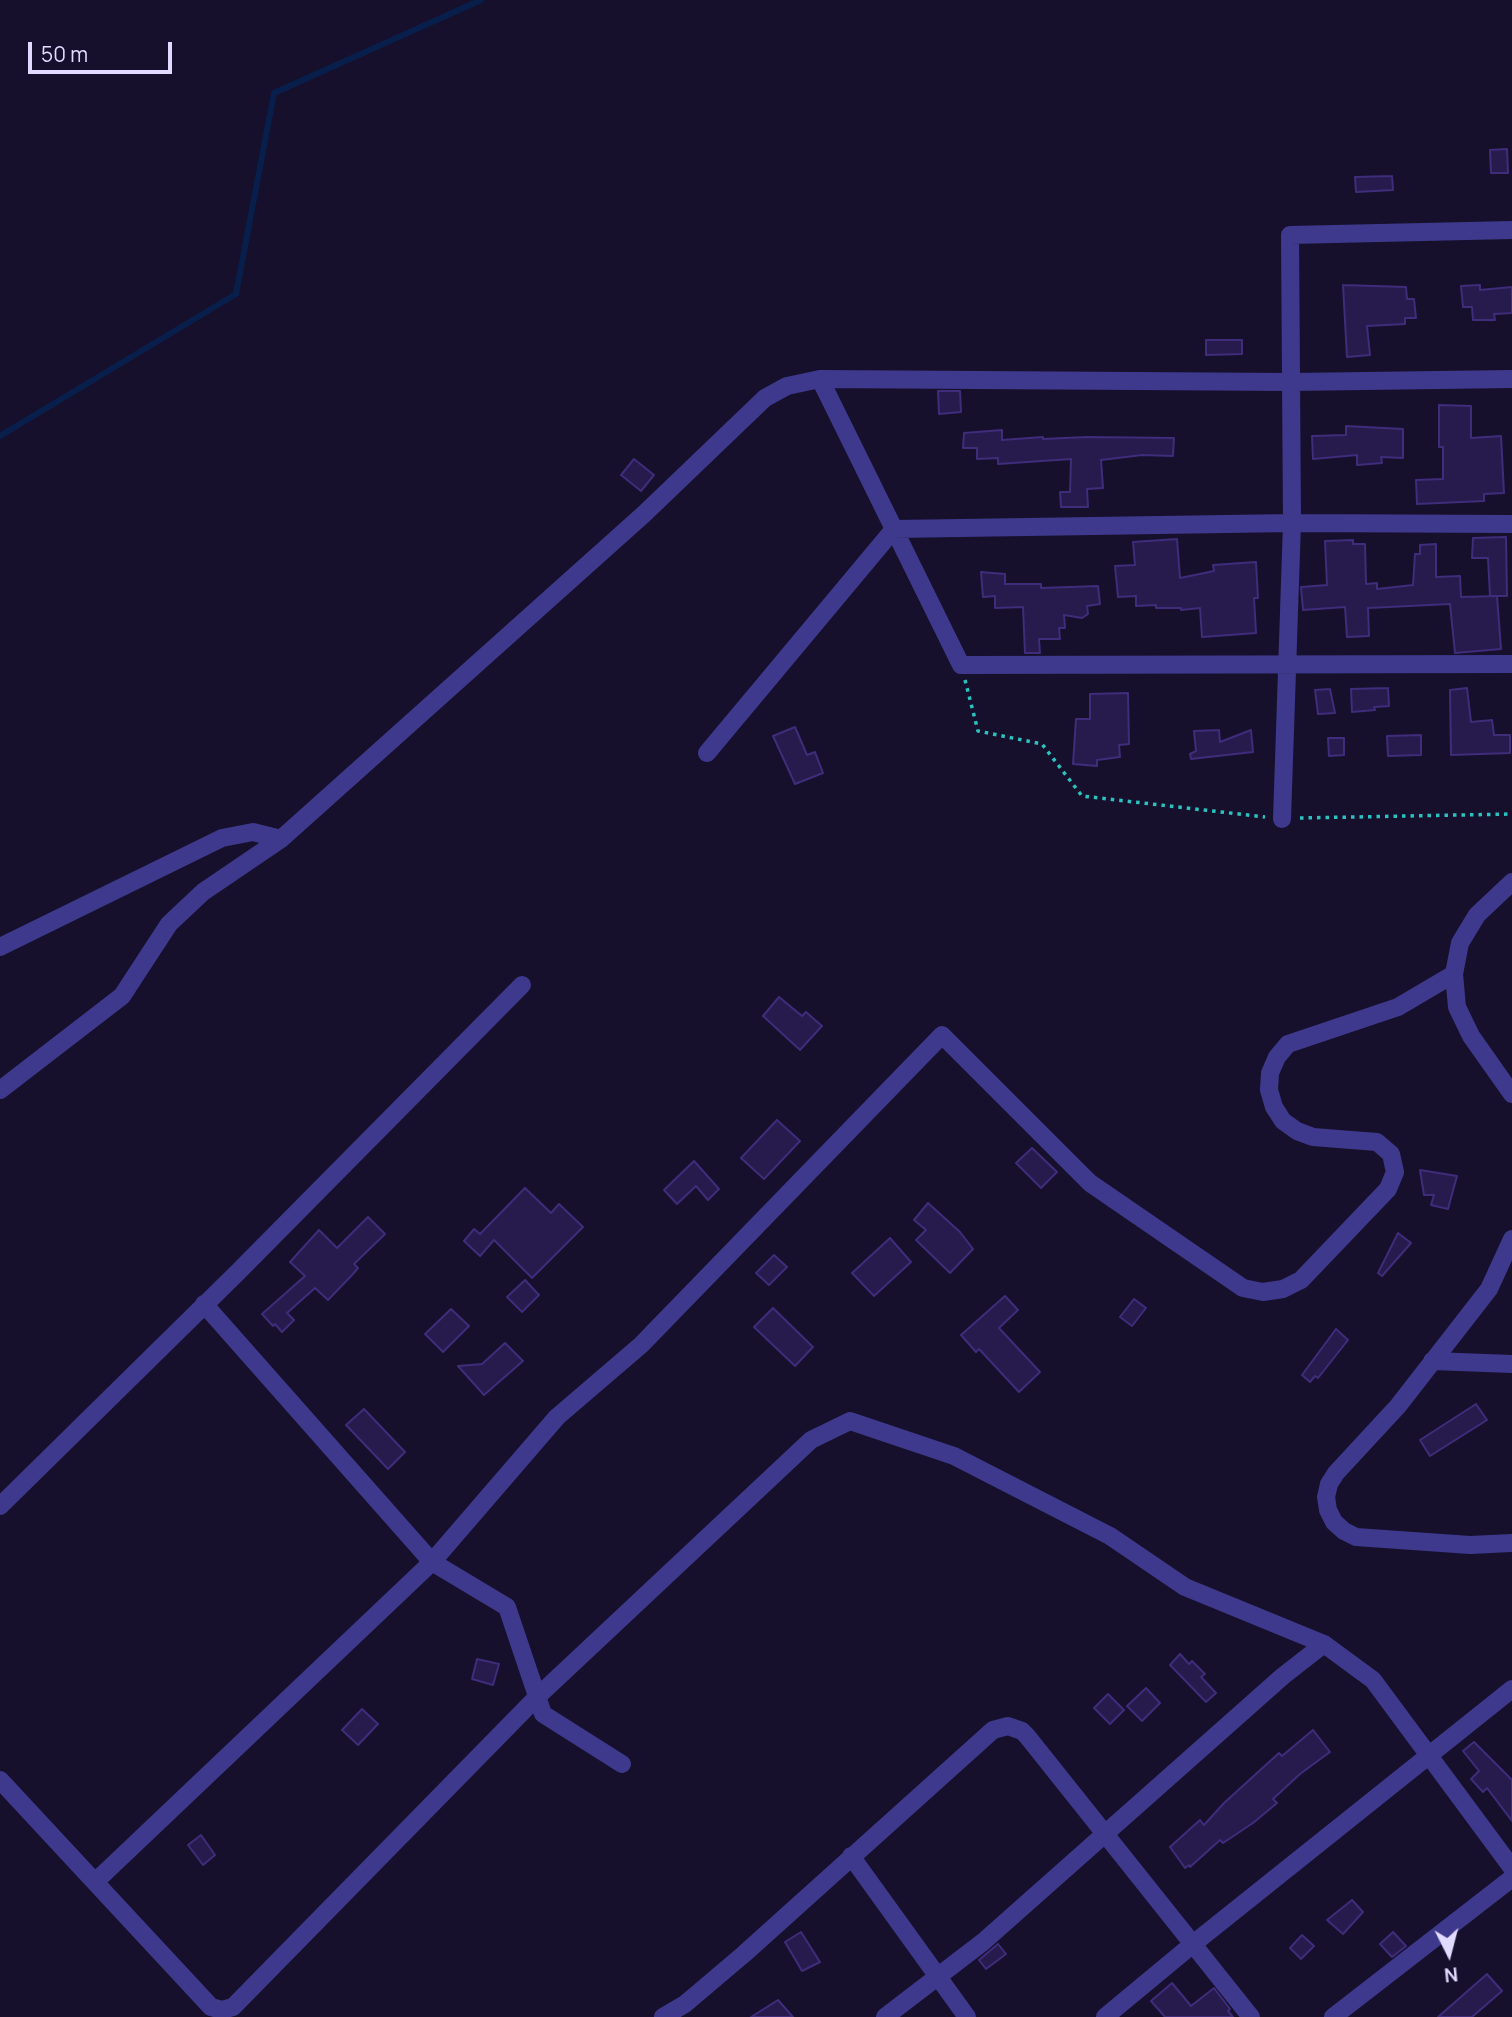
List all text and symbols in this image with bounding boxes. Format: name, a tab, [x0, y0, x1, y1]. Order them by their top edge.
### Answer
scale bar	[32, 28, 175, 72]
text: 50 m	[41, 40, 88, 68]
north arrow	[1414, 1919, 1484, 1989]
text: N	[1443, 1961, 1459, 1989]

